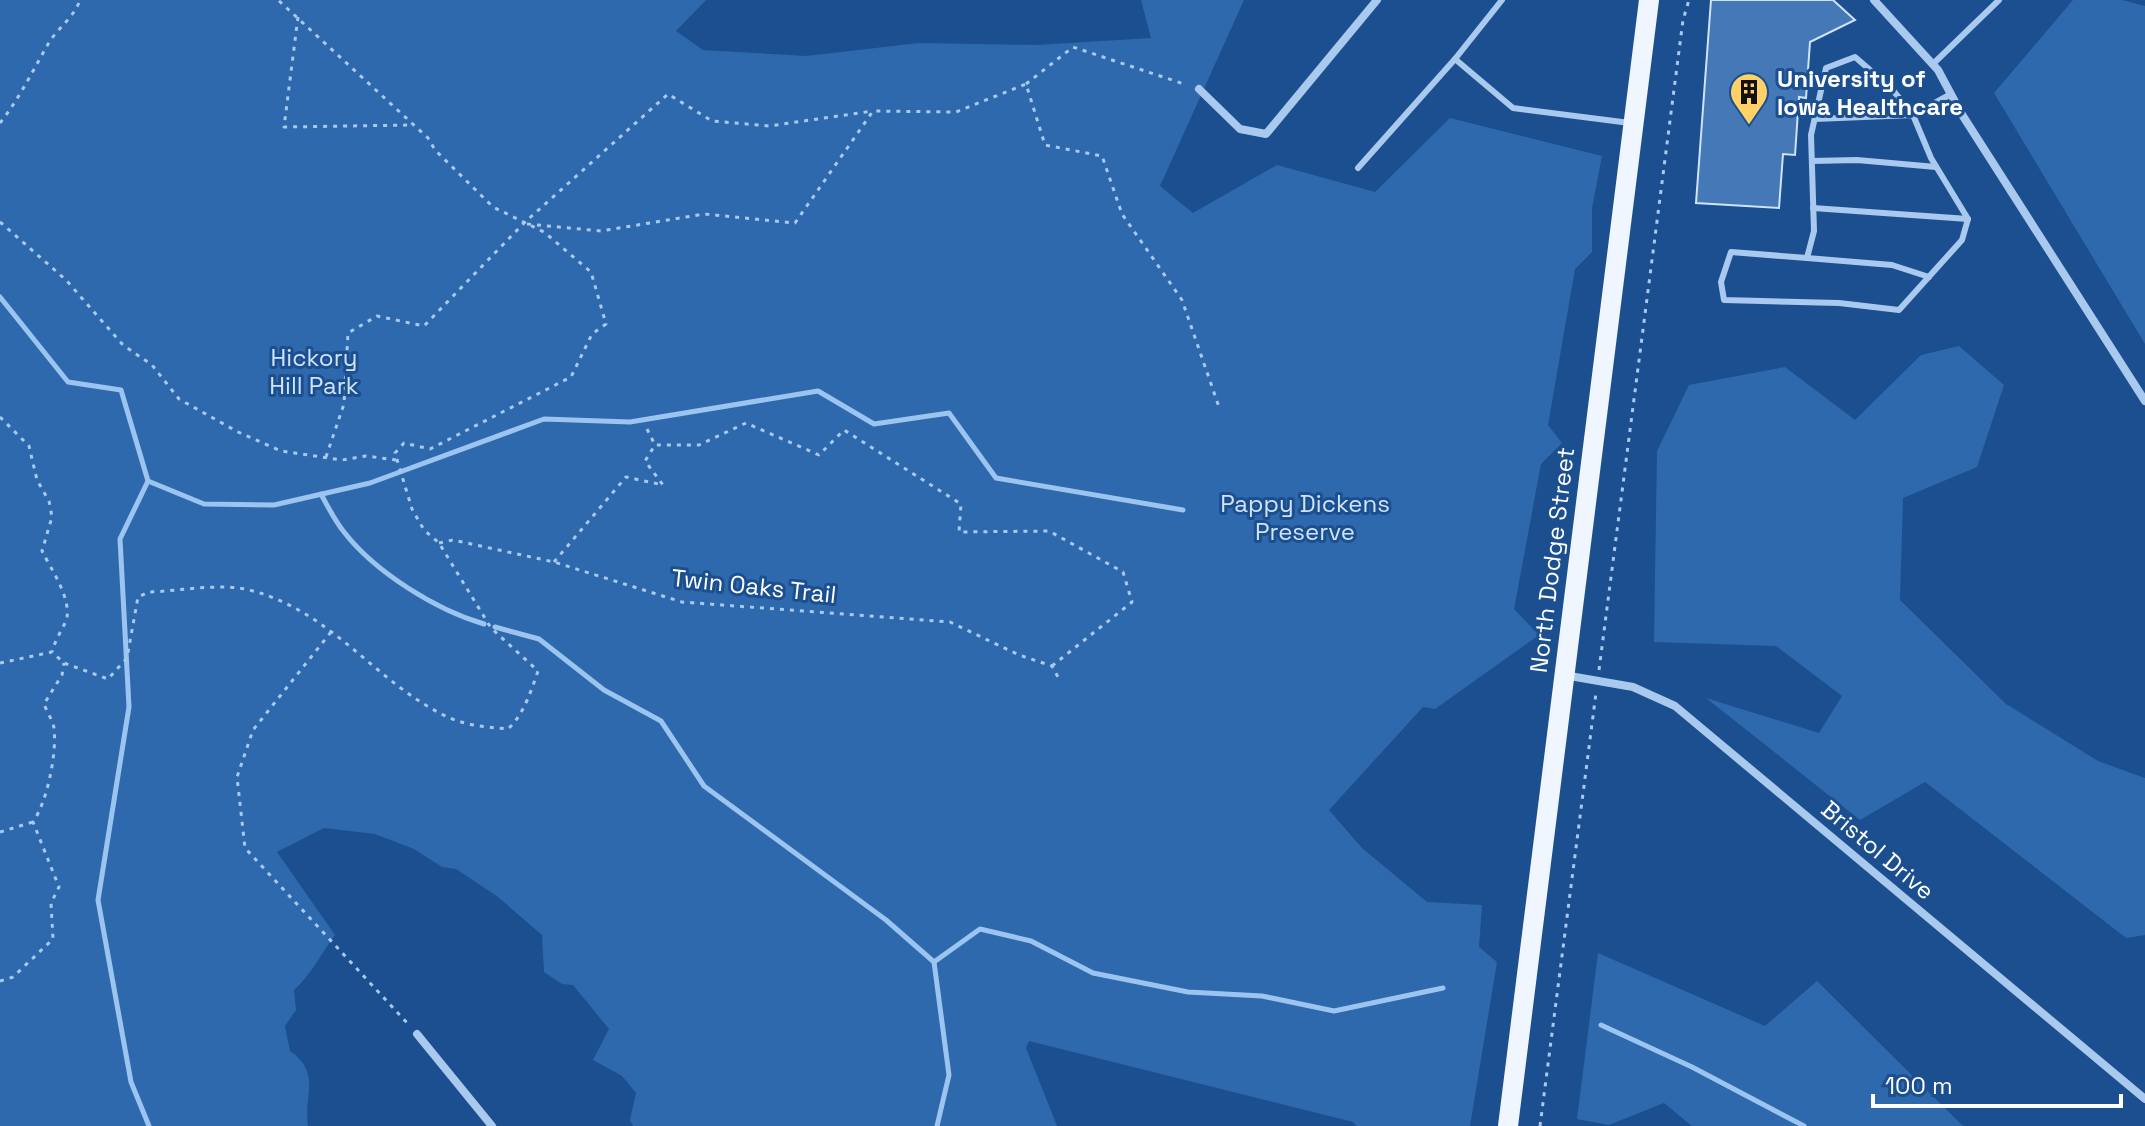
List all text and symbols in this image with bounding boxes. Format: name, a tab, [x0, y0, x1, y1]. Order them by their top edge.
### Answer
place label: University of Iowa Healthcare	[1777, 63, 1963, 122]
building icon: University of Iowa Healthcare	[1728, 71, 1770, 126]
park label: Hickory Hill Park	[269, 342, 359, 401]
street label: North Dodge Street	[1523, 445, 1581, 675]
park label: Pappy Dickens Preserve	[1220, 488, 1390, 547]
street label: Twin Oaks Trail	[670, 562, 838, 610]
street label: Bristol Drive	[1815, 794, 1941, 906]
scale bar	[1873, 1058, 2121, 1108]
text: 100 m	[1885, 1070, 1953, 1101]

